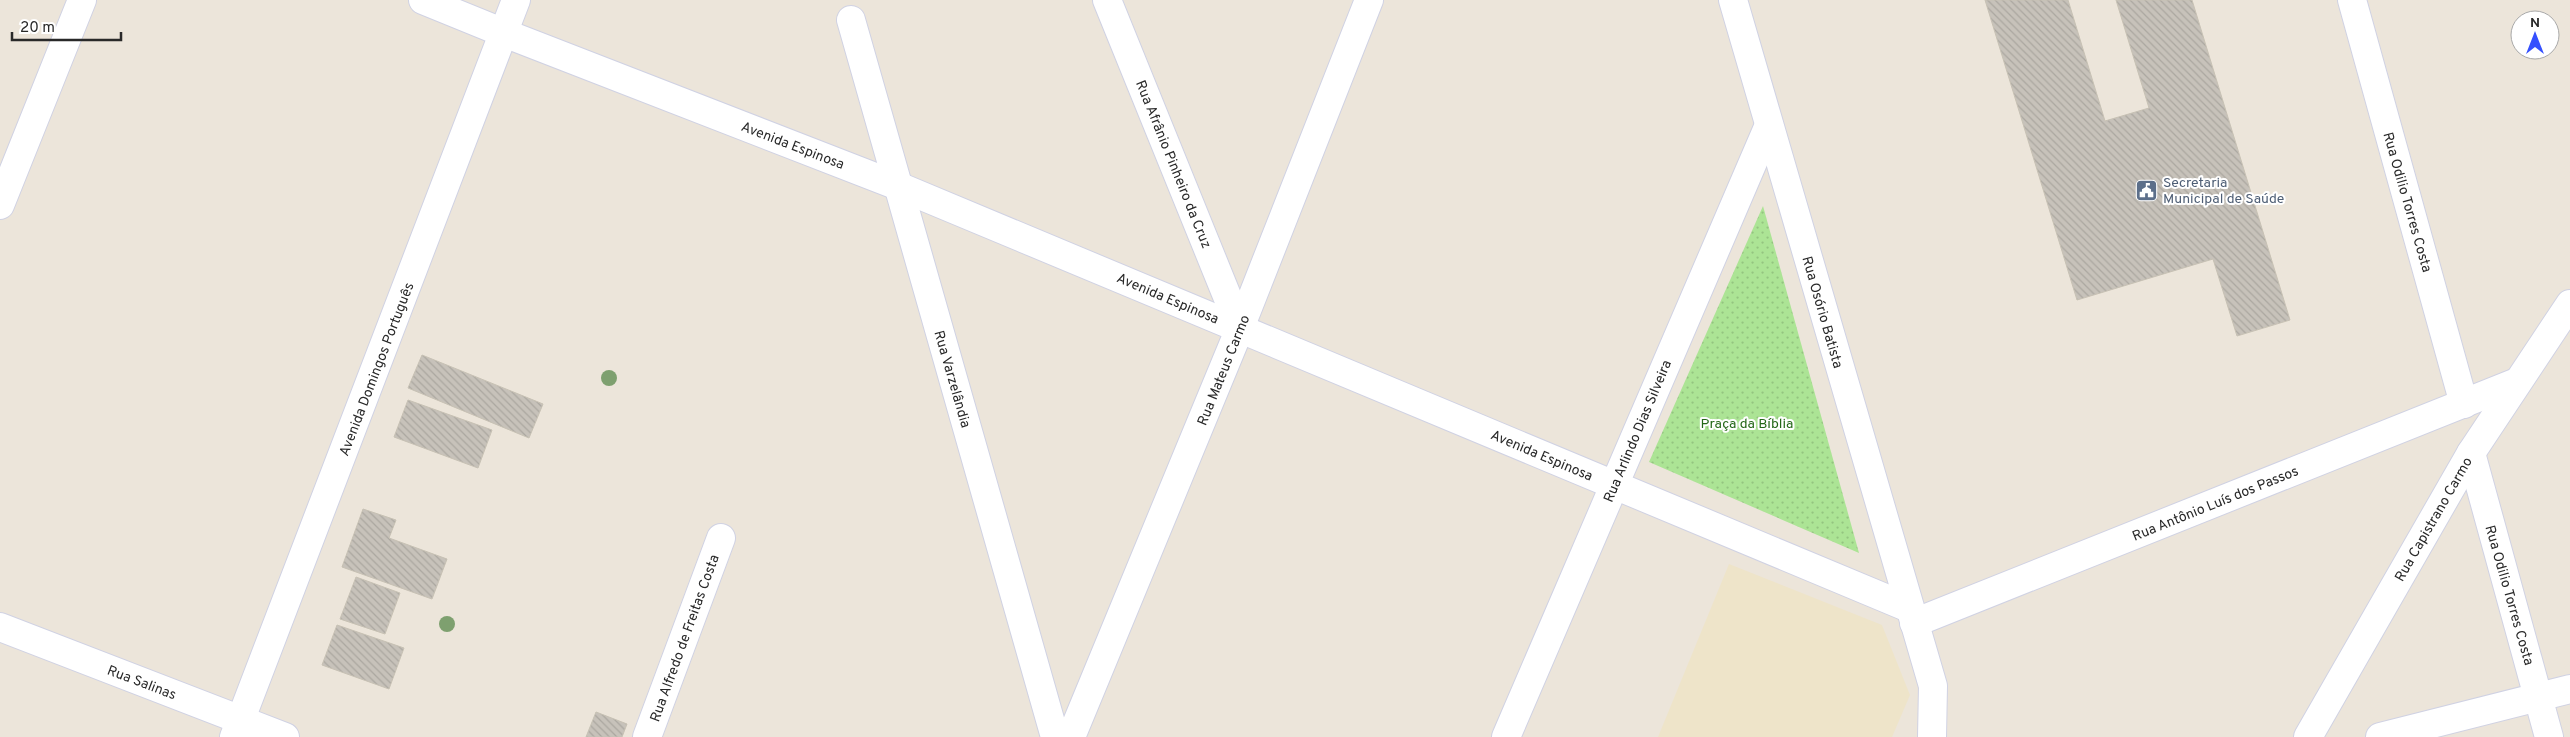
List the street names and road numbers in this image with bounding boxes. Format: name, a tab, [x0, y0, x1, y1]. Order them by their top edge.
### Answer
street label: Rua Afrânio Pinheiro da Cruz	[1131, 78, 1214, 251]
street label: Avenida Espinosa	[738, 119, 847, 174]
street label: Rua Odilio Torres Costa	[2378, 130, 2435, 275]
street label: Rua Osório Batista	[1797, 254, 1846, 370]
street label: Avenida Espinosa	[1114, 270, 1221, 329]
street label: Avenida Domingos Português	[336, 280, 418, 459]
street label: Rua Mateus Carmo	[1194, 313, 1254, 428]
street label: Rua Varzelândia	[930, 329, 974, 430]
street label: Rua Arlindo Dias Silveira	[1601, 358, 1676, 505]
street label: Avenida Espinosa	[1488, 427, 1595, 486]
street label: Rua Capistrano Carmo	[2392, 454, 2477, 585]
street label: Rua Antônio Luís dos Passos	[2130, 463, 2301, 546]
street label: Rua Odilio Torres Costa	[2480, 523, 2537, 668]
street label: Rua Alfredo de Freitas Costa	[647, 553, 724, 724]
street label: Rua Salinas	[105, 662, 178, 704]

